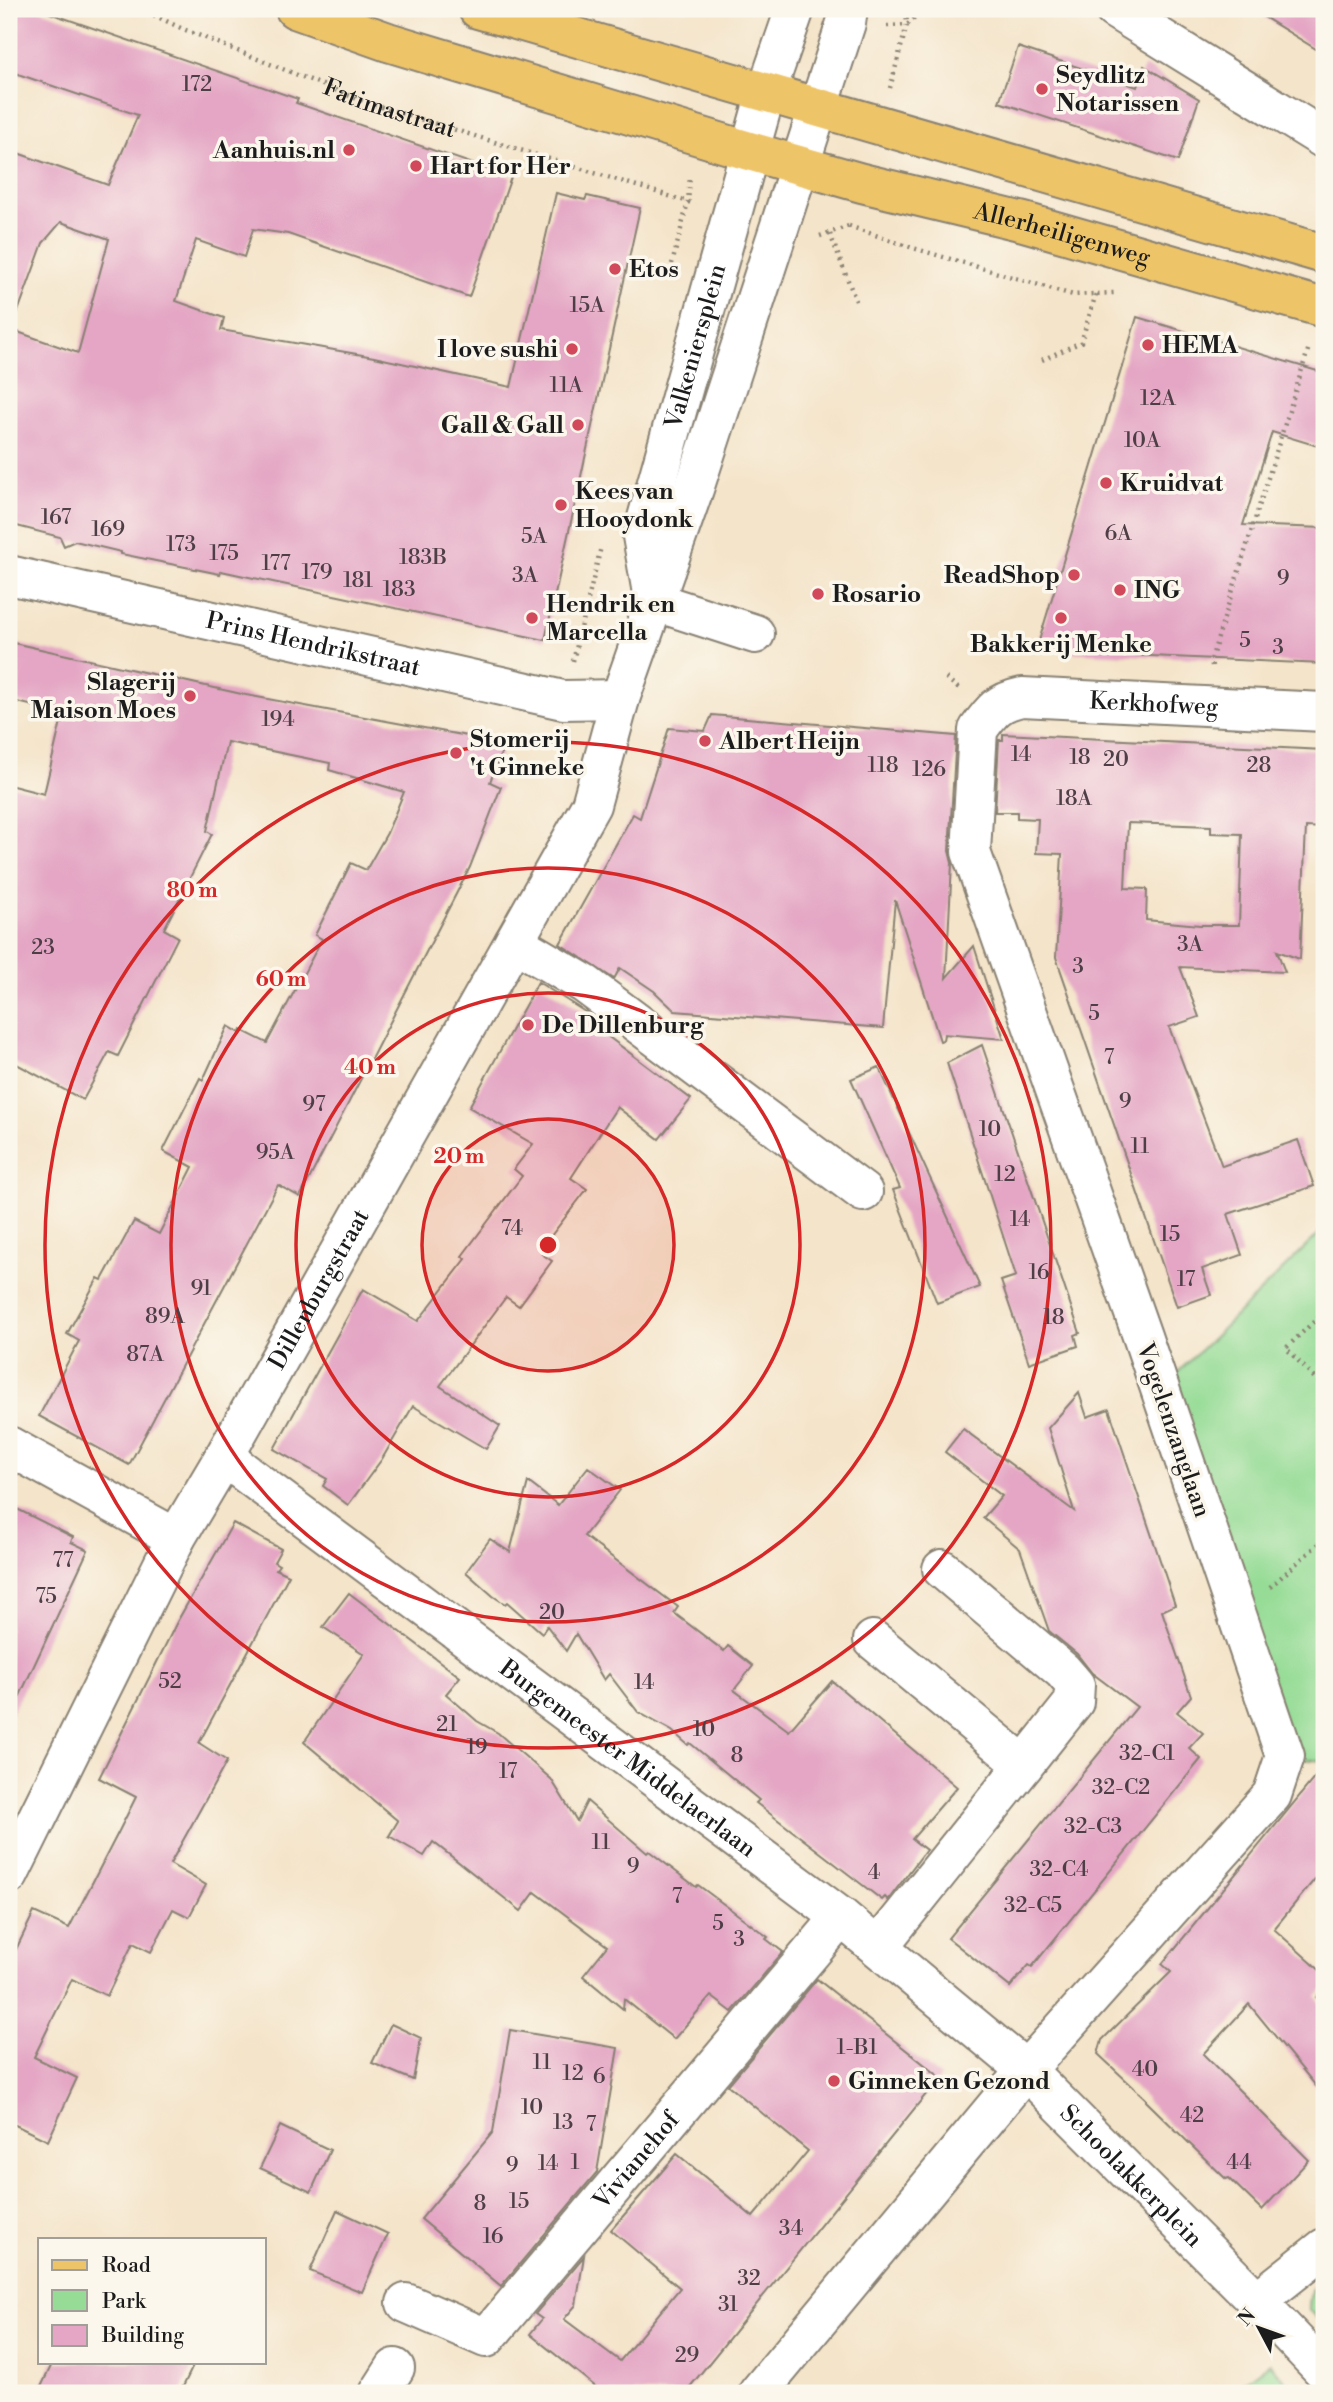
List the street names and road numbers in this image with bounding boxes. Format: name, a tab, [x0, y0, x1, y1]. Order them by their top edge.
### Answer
street label: Fatimastraat	[318, 73, 460, 145]
street label: Allerheiligenweg	[970, 196, 1154, 274]
street label: Valkeniersplein	[659, 261, 733, 433]
street label: Prins Hendrikstraat	[203, 606, 424, 683]
street label: Kerkhofweg	[1089, 686, 1220, 723]
street label: Dillenburgstraat	[262, 1204, 377, 1375]
street label: Vogelenzanglaan	[1129, 1338, 1217, 1521]
street label: Burgemeester Middelaerlaan	[492, 1653, 762, 1864]
street label: Schoolakkerplein	[1053, 2099, 1209, 2254]
street label: Vivianehof	[587, 2105, 687, 2216]

